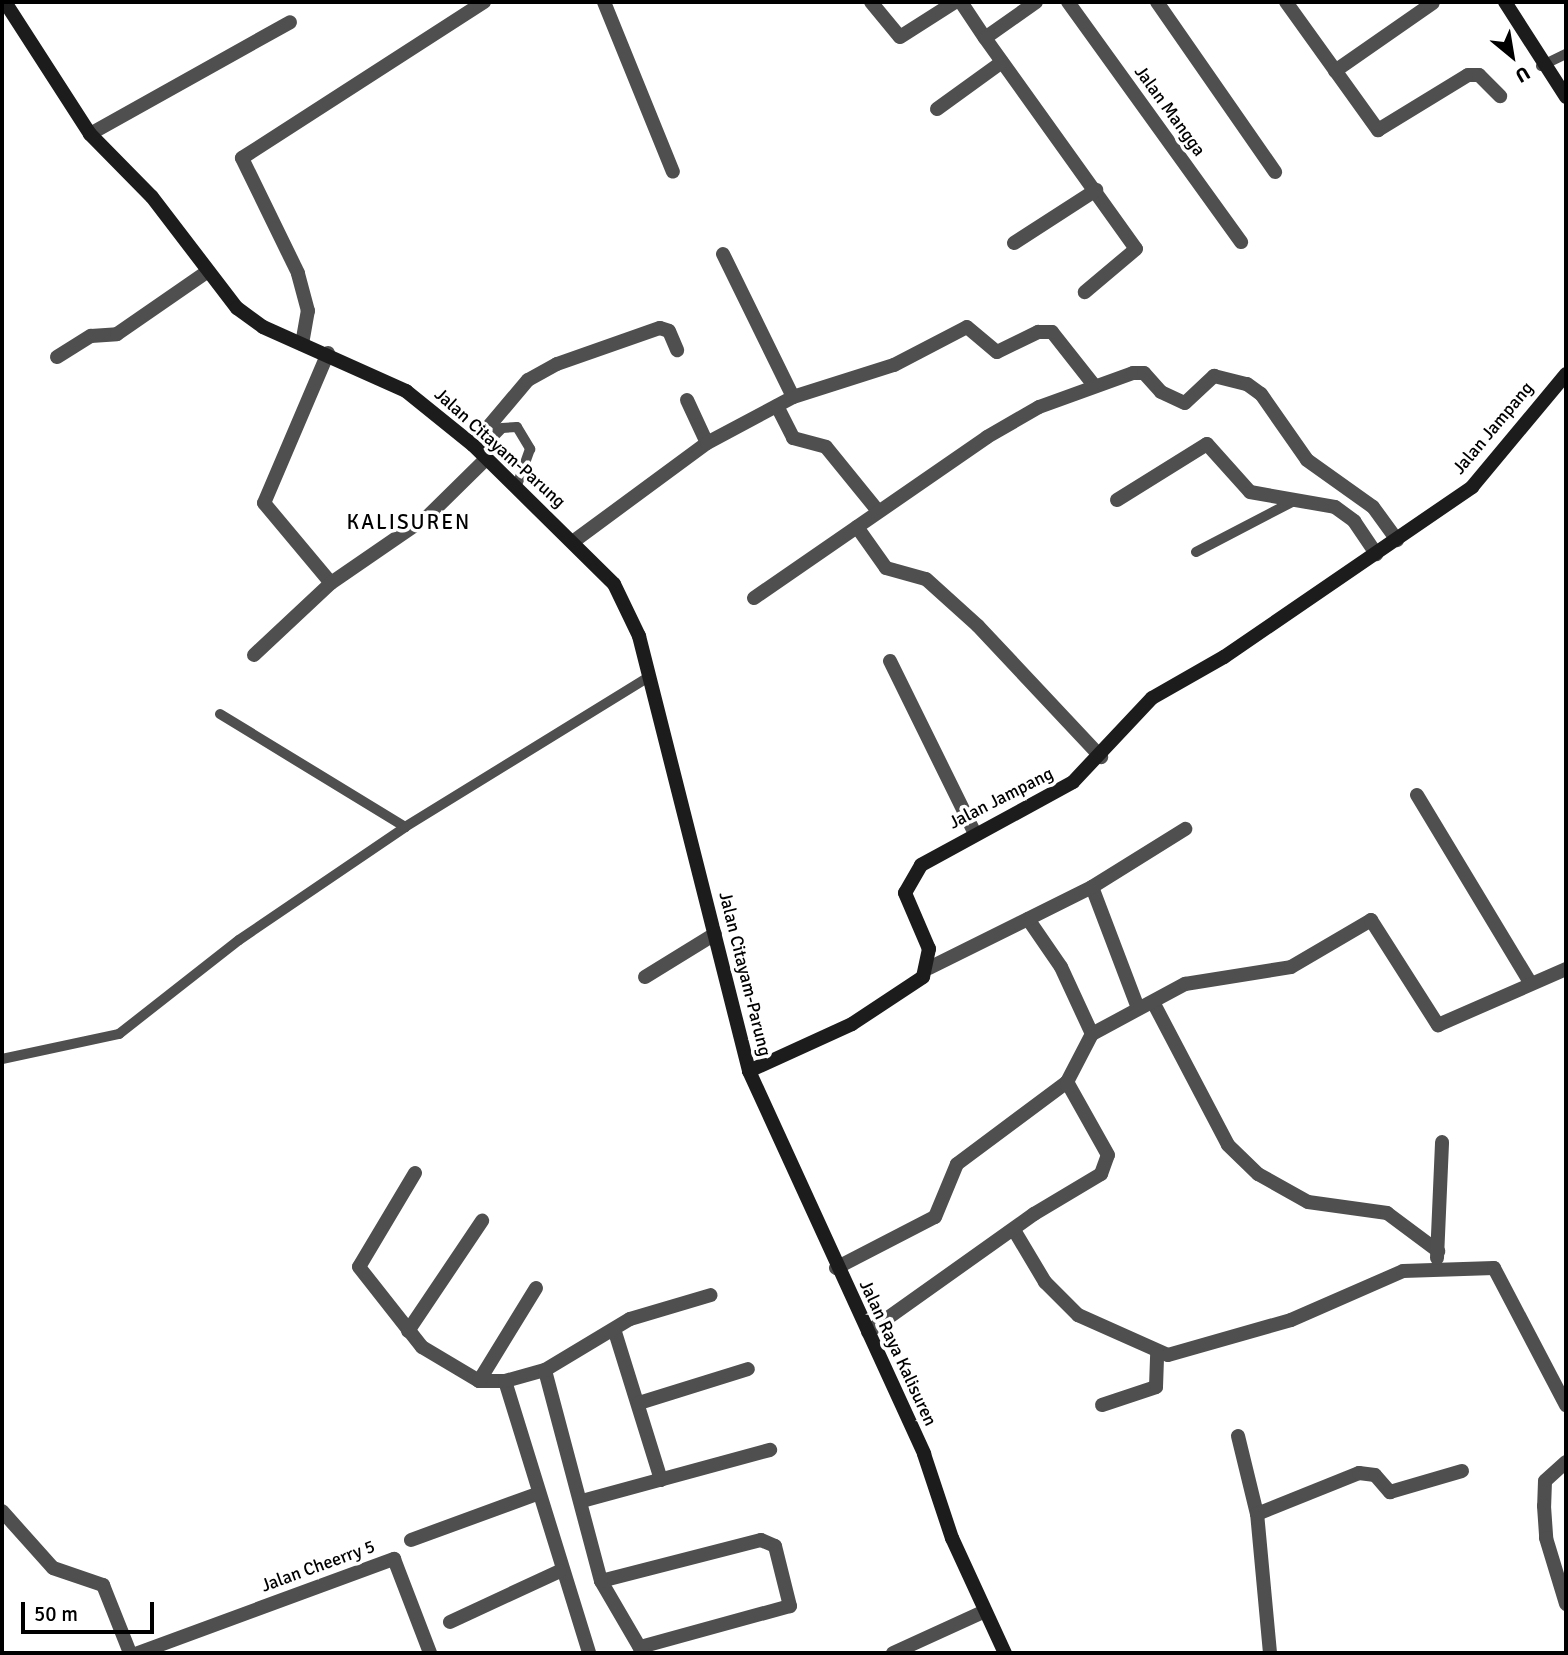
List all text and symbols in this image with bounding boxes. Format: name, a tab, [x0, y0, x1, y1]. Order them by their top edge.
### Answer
north arrow	[1477, 21, 1547, 91]
text: U	[1511, 61, 1534, 88]
street label: Jalan Mangga	[1130, 62, 1210, 160]
street label: Jalan Jampang	[1448, 377, 1538, 479]
street label: Jalan Citayam-Parung	[430, 384, 570, 512]
district label: KALISUREN	[348, 509, 470, 535]
street label: Jalan Jampang	[945, 763, 1057, 833]
street label: Jalan Citayam-Parung	[714, 890, 776, 1058]
street label: Jalan Raya Kalisuren	[855, 1277, 941, 1429]
street label: Jalan Cheerry 5	[258, 1535, 378, 1597]
scale bar	[24, 1588, 158, 1632]
text: 50 m	[34, 1601, 78, 1627]

